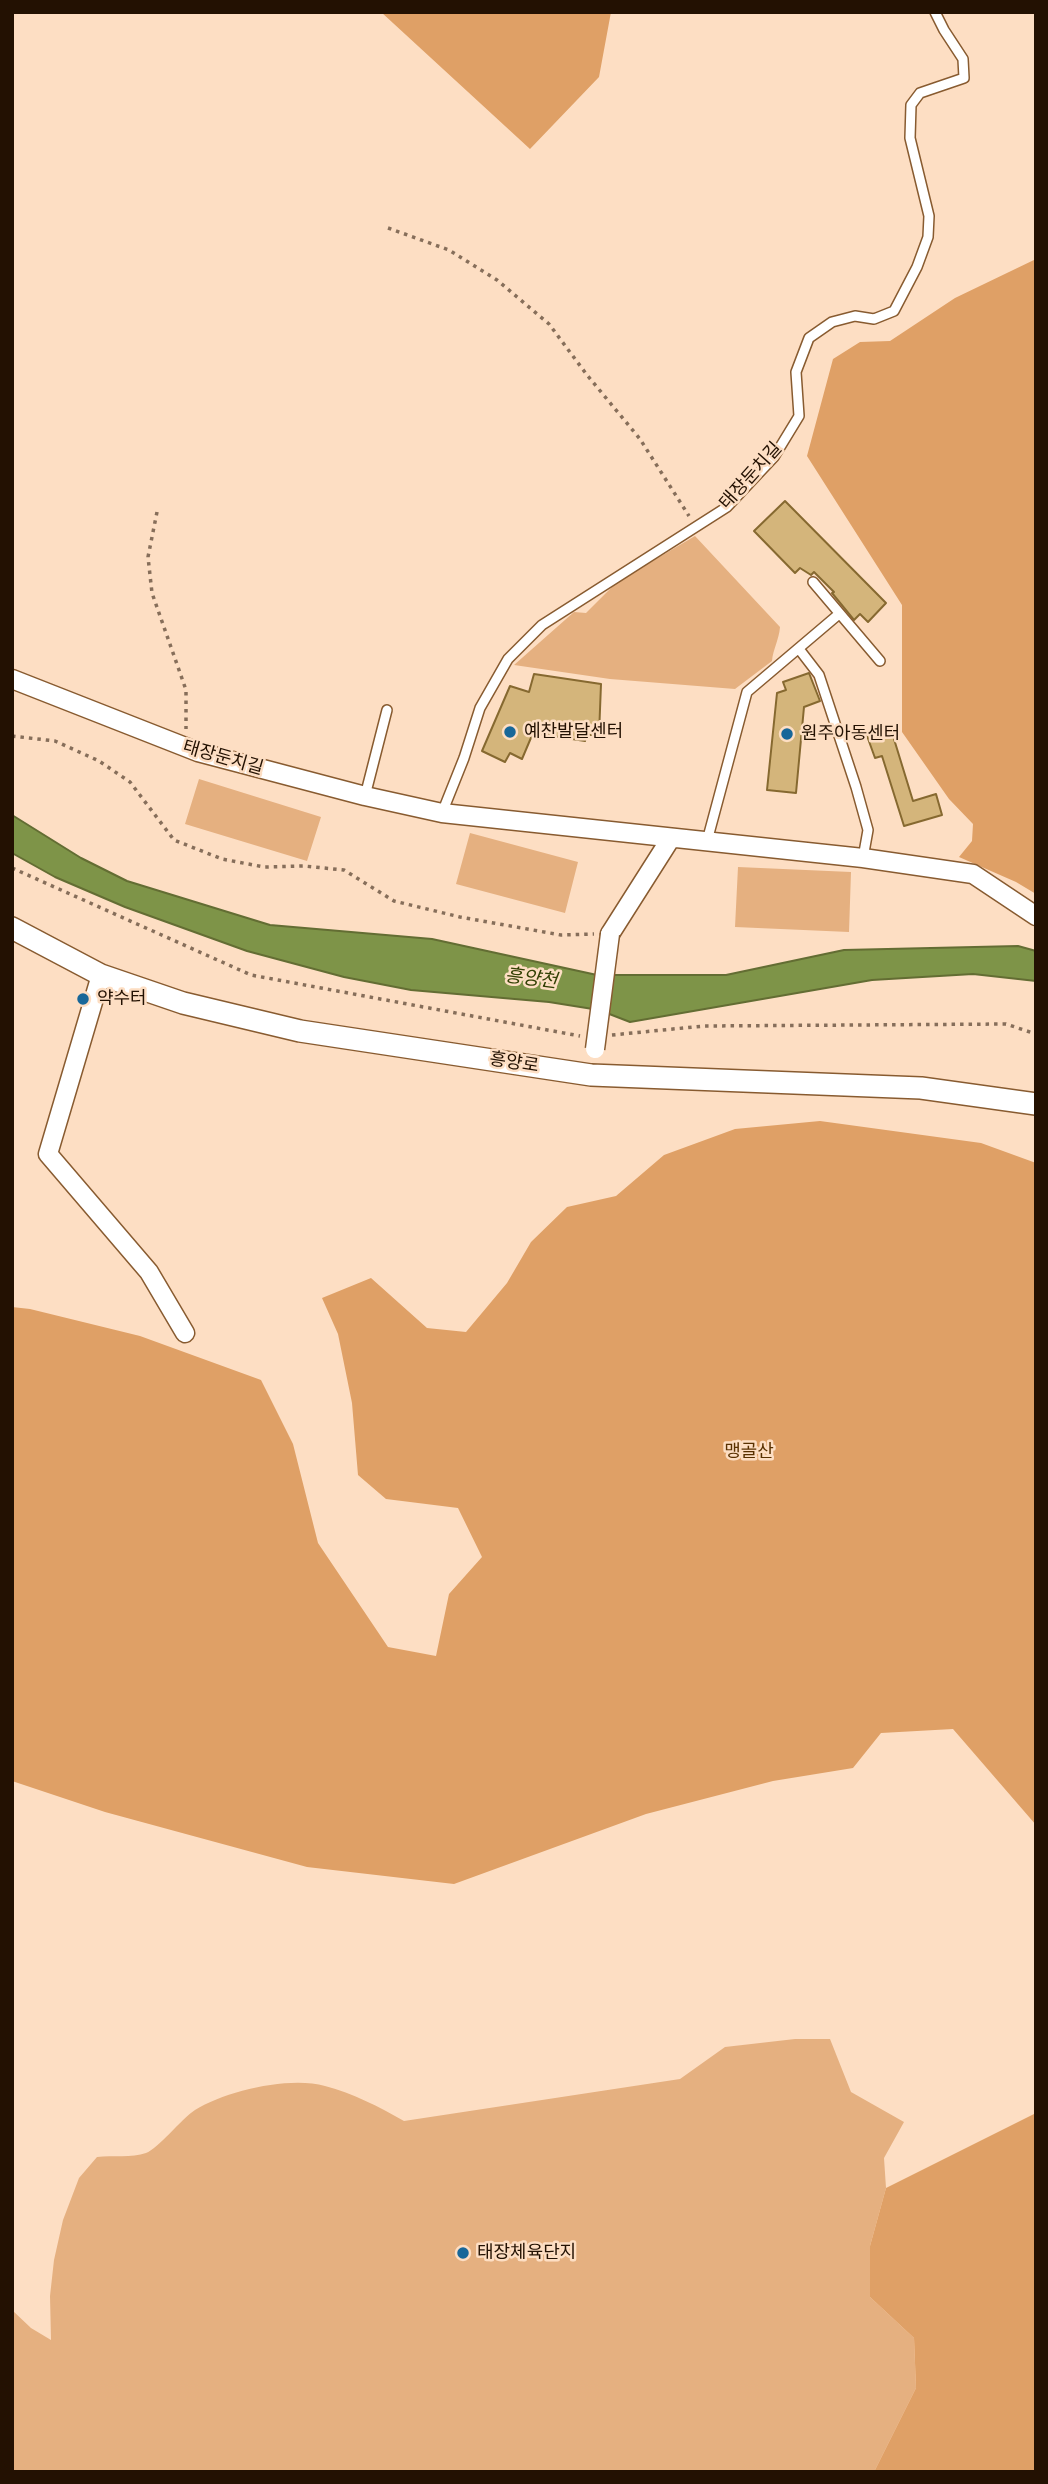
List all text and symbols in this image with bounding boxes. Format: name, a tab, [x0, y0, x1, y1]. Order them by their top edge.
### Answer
street label: 태장둔치길	[715, 438, 787, 514]
place label: 예찬발달센터	[524, 721, 623, 743]
place label: 원주아동센터	[801, 723, 900, 745]
marker: 예찬발달센터	[502, 724, 518, 740]
marker: 원주아동센터	[779, 726, 795, 742]
street label: 태장둔치길	[180, 736, 266, 780]
water label: 흥양천	[504, 964, 558, 994]
place label: 약수터	[97, 988, 147, 1010]
marker: 약수터	[75, 991, 91, 1007]
street label: 흥양로	[488, 1048, 540, 1078]
park label: 맹골산	[724, 1441, 774, 1463]
place label: 태장체육단지	[477, 2242, 576, 2264]
marker: 태장체육단지	[455, 2245, 471, 2261]

